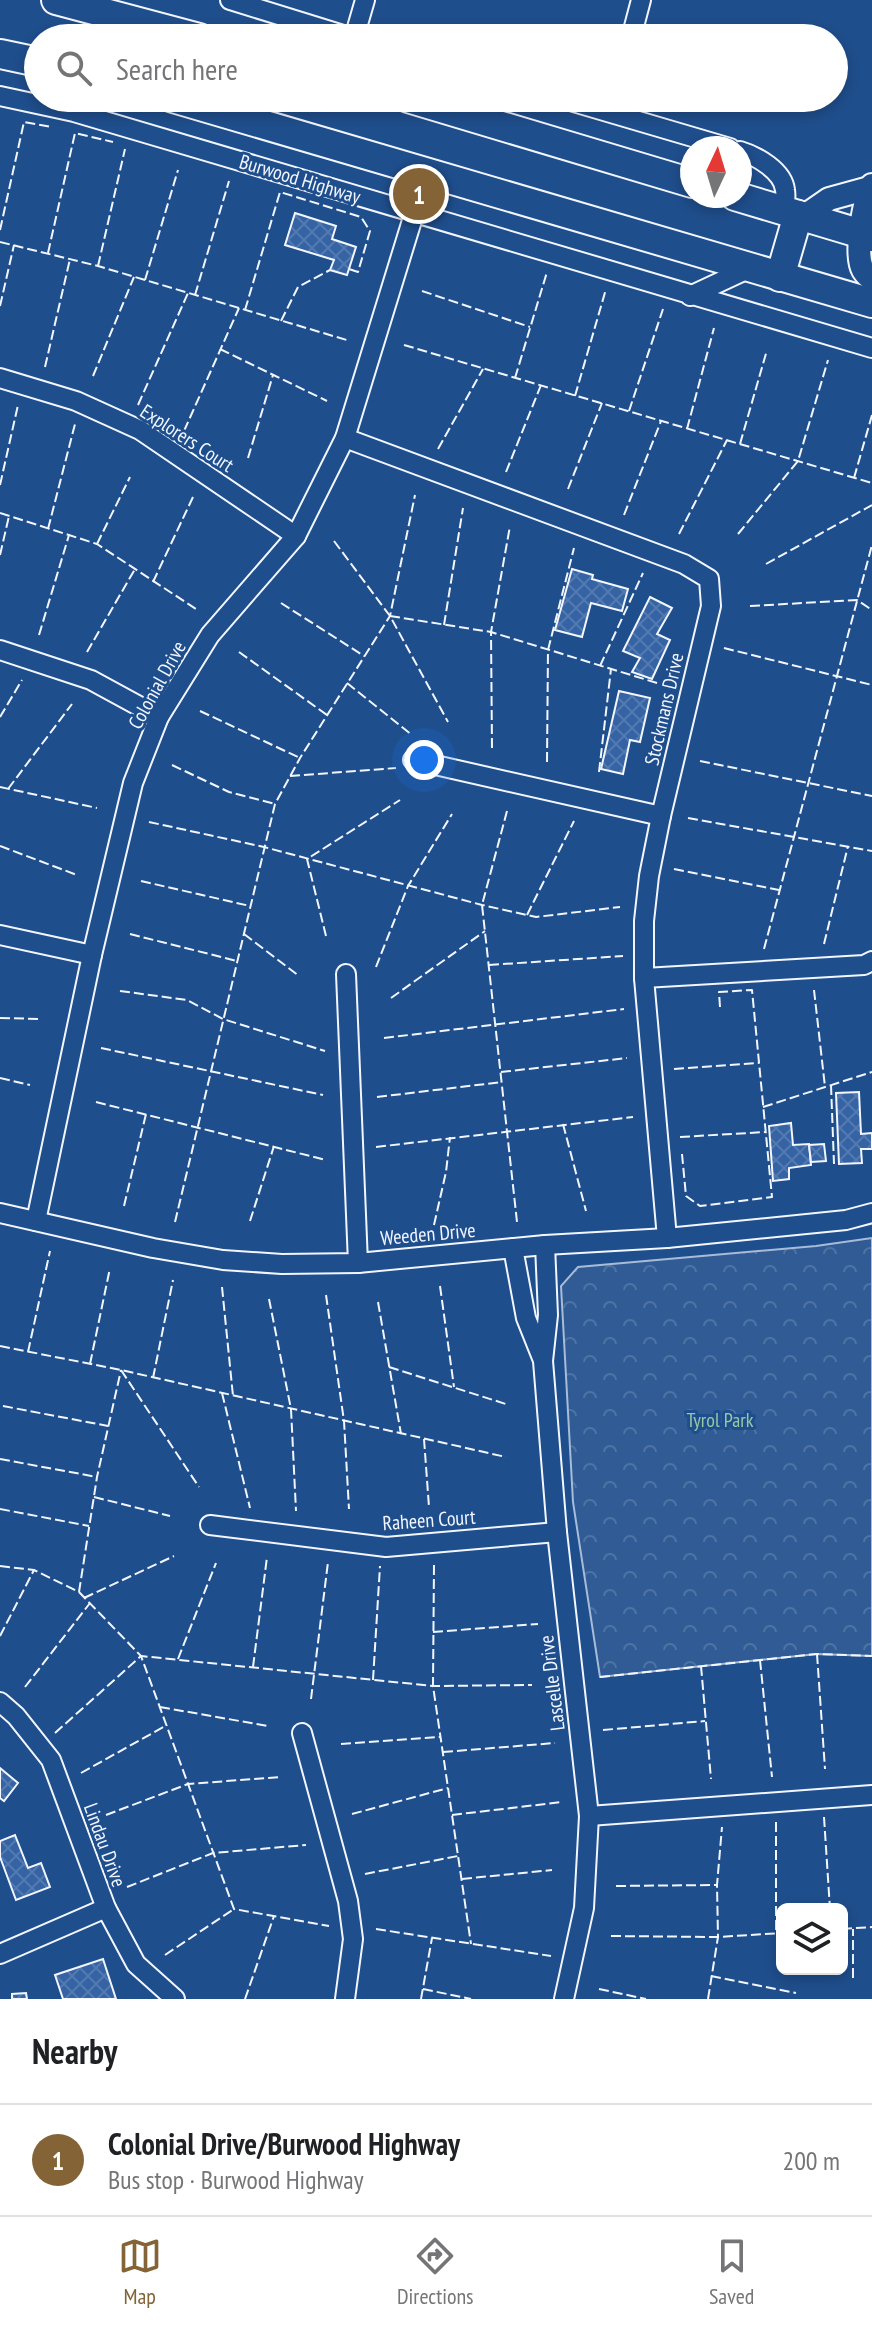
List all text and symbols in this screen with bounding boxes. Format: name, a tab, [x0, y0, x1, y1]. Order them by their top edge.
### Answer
search box	[24, 24, 848, 112]
icon: search	[52, 46, 96, 90]
text: Search here	[116, 49, 238, 88]
north arrow	[680, 136, 752, 208]
street label: Burwood Highway	[236, 148, 364, 210]
pin: 1	[393, 164, 445, 224]
street label: Explorers Court	[135, 398, 239, 478]
street label: Colonial Drive	[122, 636, 192, 734]
street label: Stockmans Drive	[638, 650, 690, 768]
your location	[404, 740, 444, 780]
street label: Weeden Drive	[379, 1217, 477, 1251]
park label: Tyrol Park	[686, 1407, 754, 1433]
street label: Raheen Court	[382, 1504, 477, 1536]
street label: Lascelle Drive	[533, 1634, 571, 1732]
street label: Lindau Drive	[78, 1800, 132, 1890]
map controls	[776, 1903, 848, 1975]
button: layers	[776, 1903, 848, 1975]
text: Nearby	[32, 2029, 117, 2073]
text: Colonial Drive/Burwood Highway	[108, 2124, 460, 2163]
text: 1	[52, 2144, 64, 2177]
text: 200 m	[782, 2144, 840, 2177]
text: Bus stop · Burwood Highway	[108, 2163, 363, 2196]
tab: Map	[118, 2234, 162, 2310]
tab: Directions	[397, 2234, 474, 2310]
tab: Saved	[709, 2234, 754, 2310]

